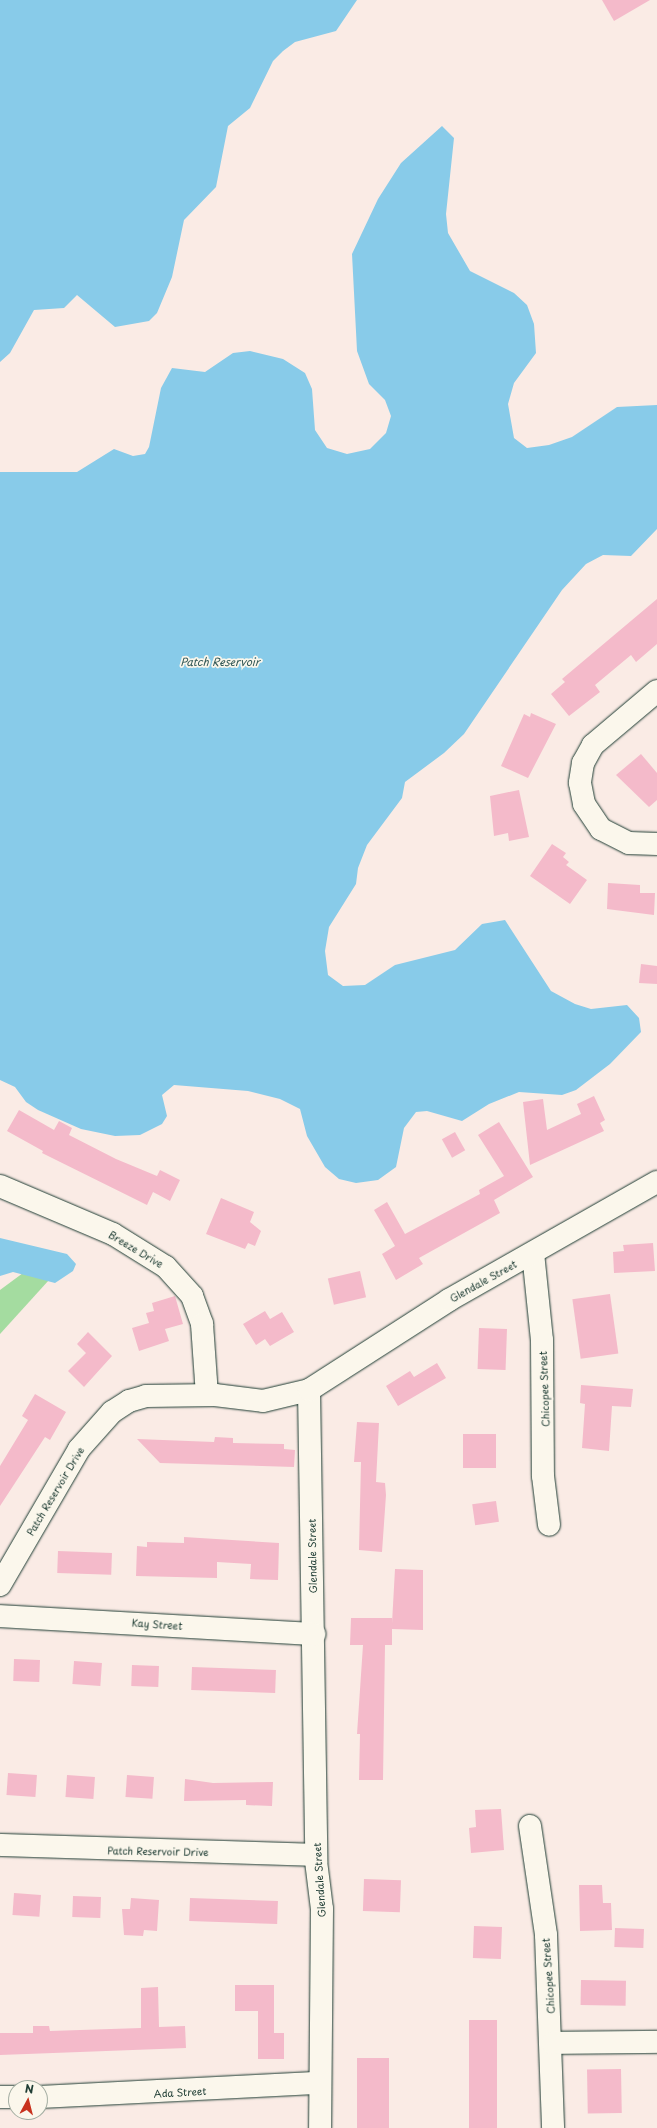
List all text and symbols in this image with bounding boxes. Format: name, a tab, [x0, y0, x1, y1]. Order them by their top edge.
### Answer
water label: Patch Reservoir	[180, 655, 260, 669]
street label: Breeze Drive	[107, 1228, 165, 1270]
street label: Glendale Street	[447, 1258, 519, 1304]
street label: Chicopee Street	[537, 1351, 551, 1427]
street label: Patch Reservoir Drive	[23, 1444, 87, 1538]
street label: Glendale Street	[305, 1518, 319, 1594]
street label: Kay Street	[131, 1616, 183, 1632]
street label: Glendale Street	[310, 1842, 328, 1918]
street label: Patch Reservoir Drive	[107, 1844, 209, 1858]
street label: Chicopee Street	[539, 1937, 557, 2015]
north arrow	[8, 2080, 48, 2120]
text: N	[24, 2080, 35, 2098]
street label: Ada Street	[153, 2085, 207, 2099]

